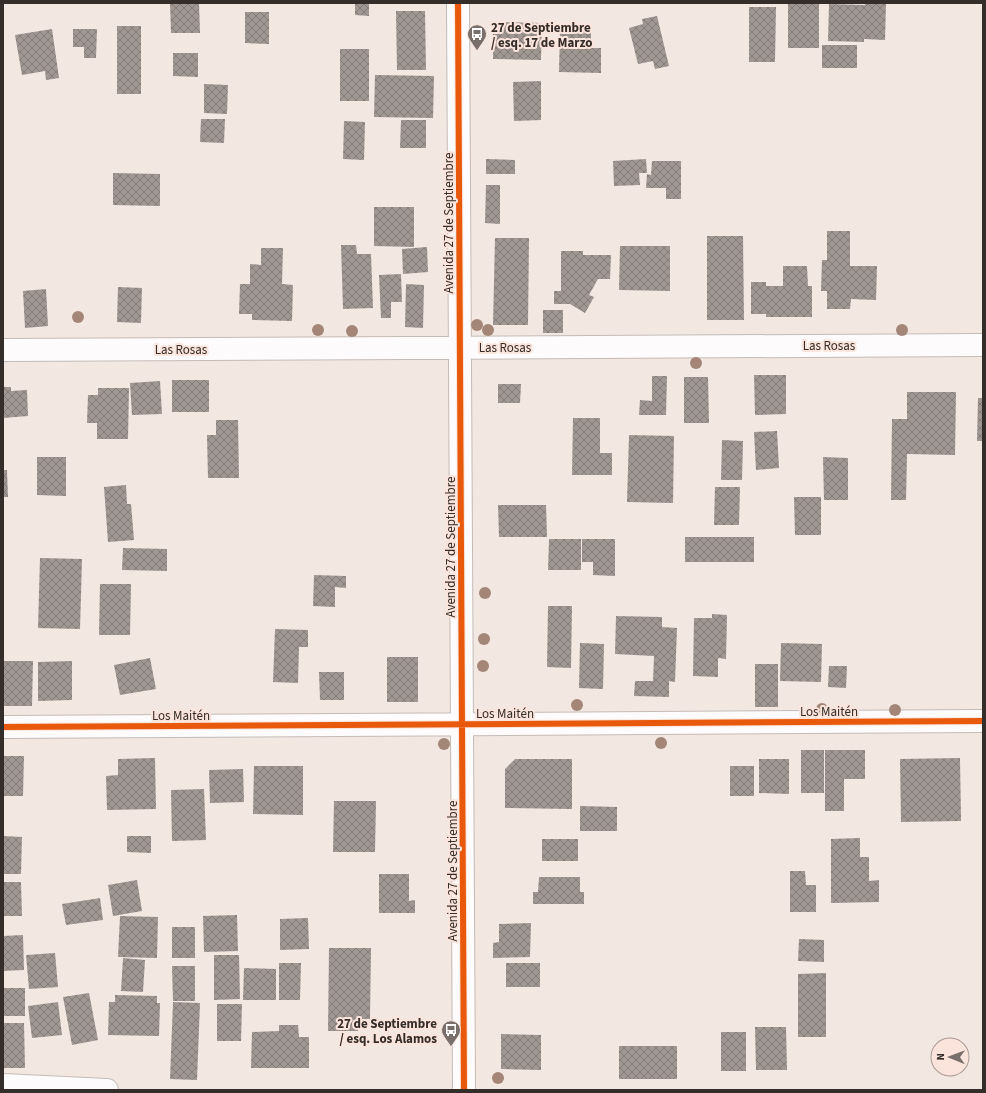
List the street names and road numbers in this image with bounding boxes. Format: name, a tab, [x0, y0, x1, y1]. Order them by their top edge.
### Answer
street label: Avenida 27 de Septiembre	[440, 152, 458, 294]
street label: Las Rosas	[803, 337, 856, 355]
street label: Las Rosas	[479, 339, 532, 357]
street label: Las Rosas	[155, 341, 208, 359]
street label: Avenida 27 de Septiembre	[442, 476, 460, 618]
street label: Los Maitén	[800, 703, 858, 721]
street label: Los Maitén	[476, 705, 534, 723]
street label: Los Maitén	[152, 707, 210, 725]
street label: Avenida 27 de Septiembre	[444, 800, 462, 942]

